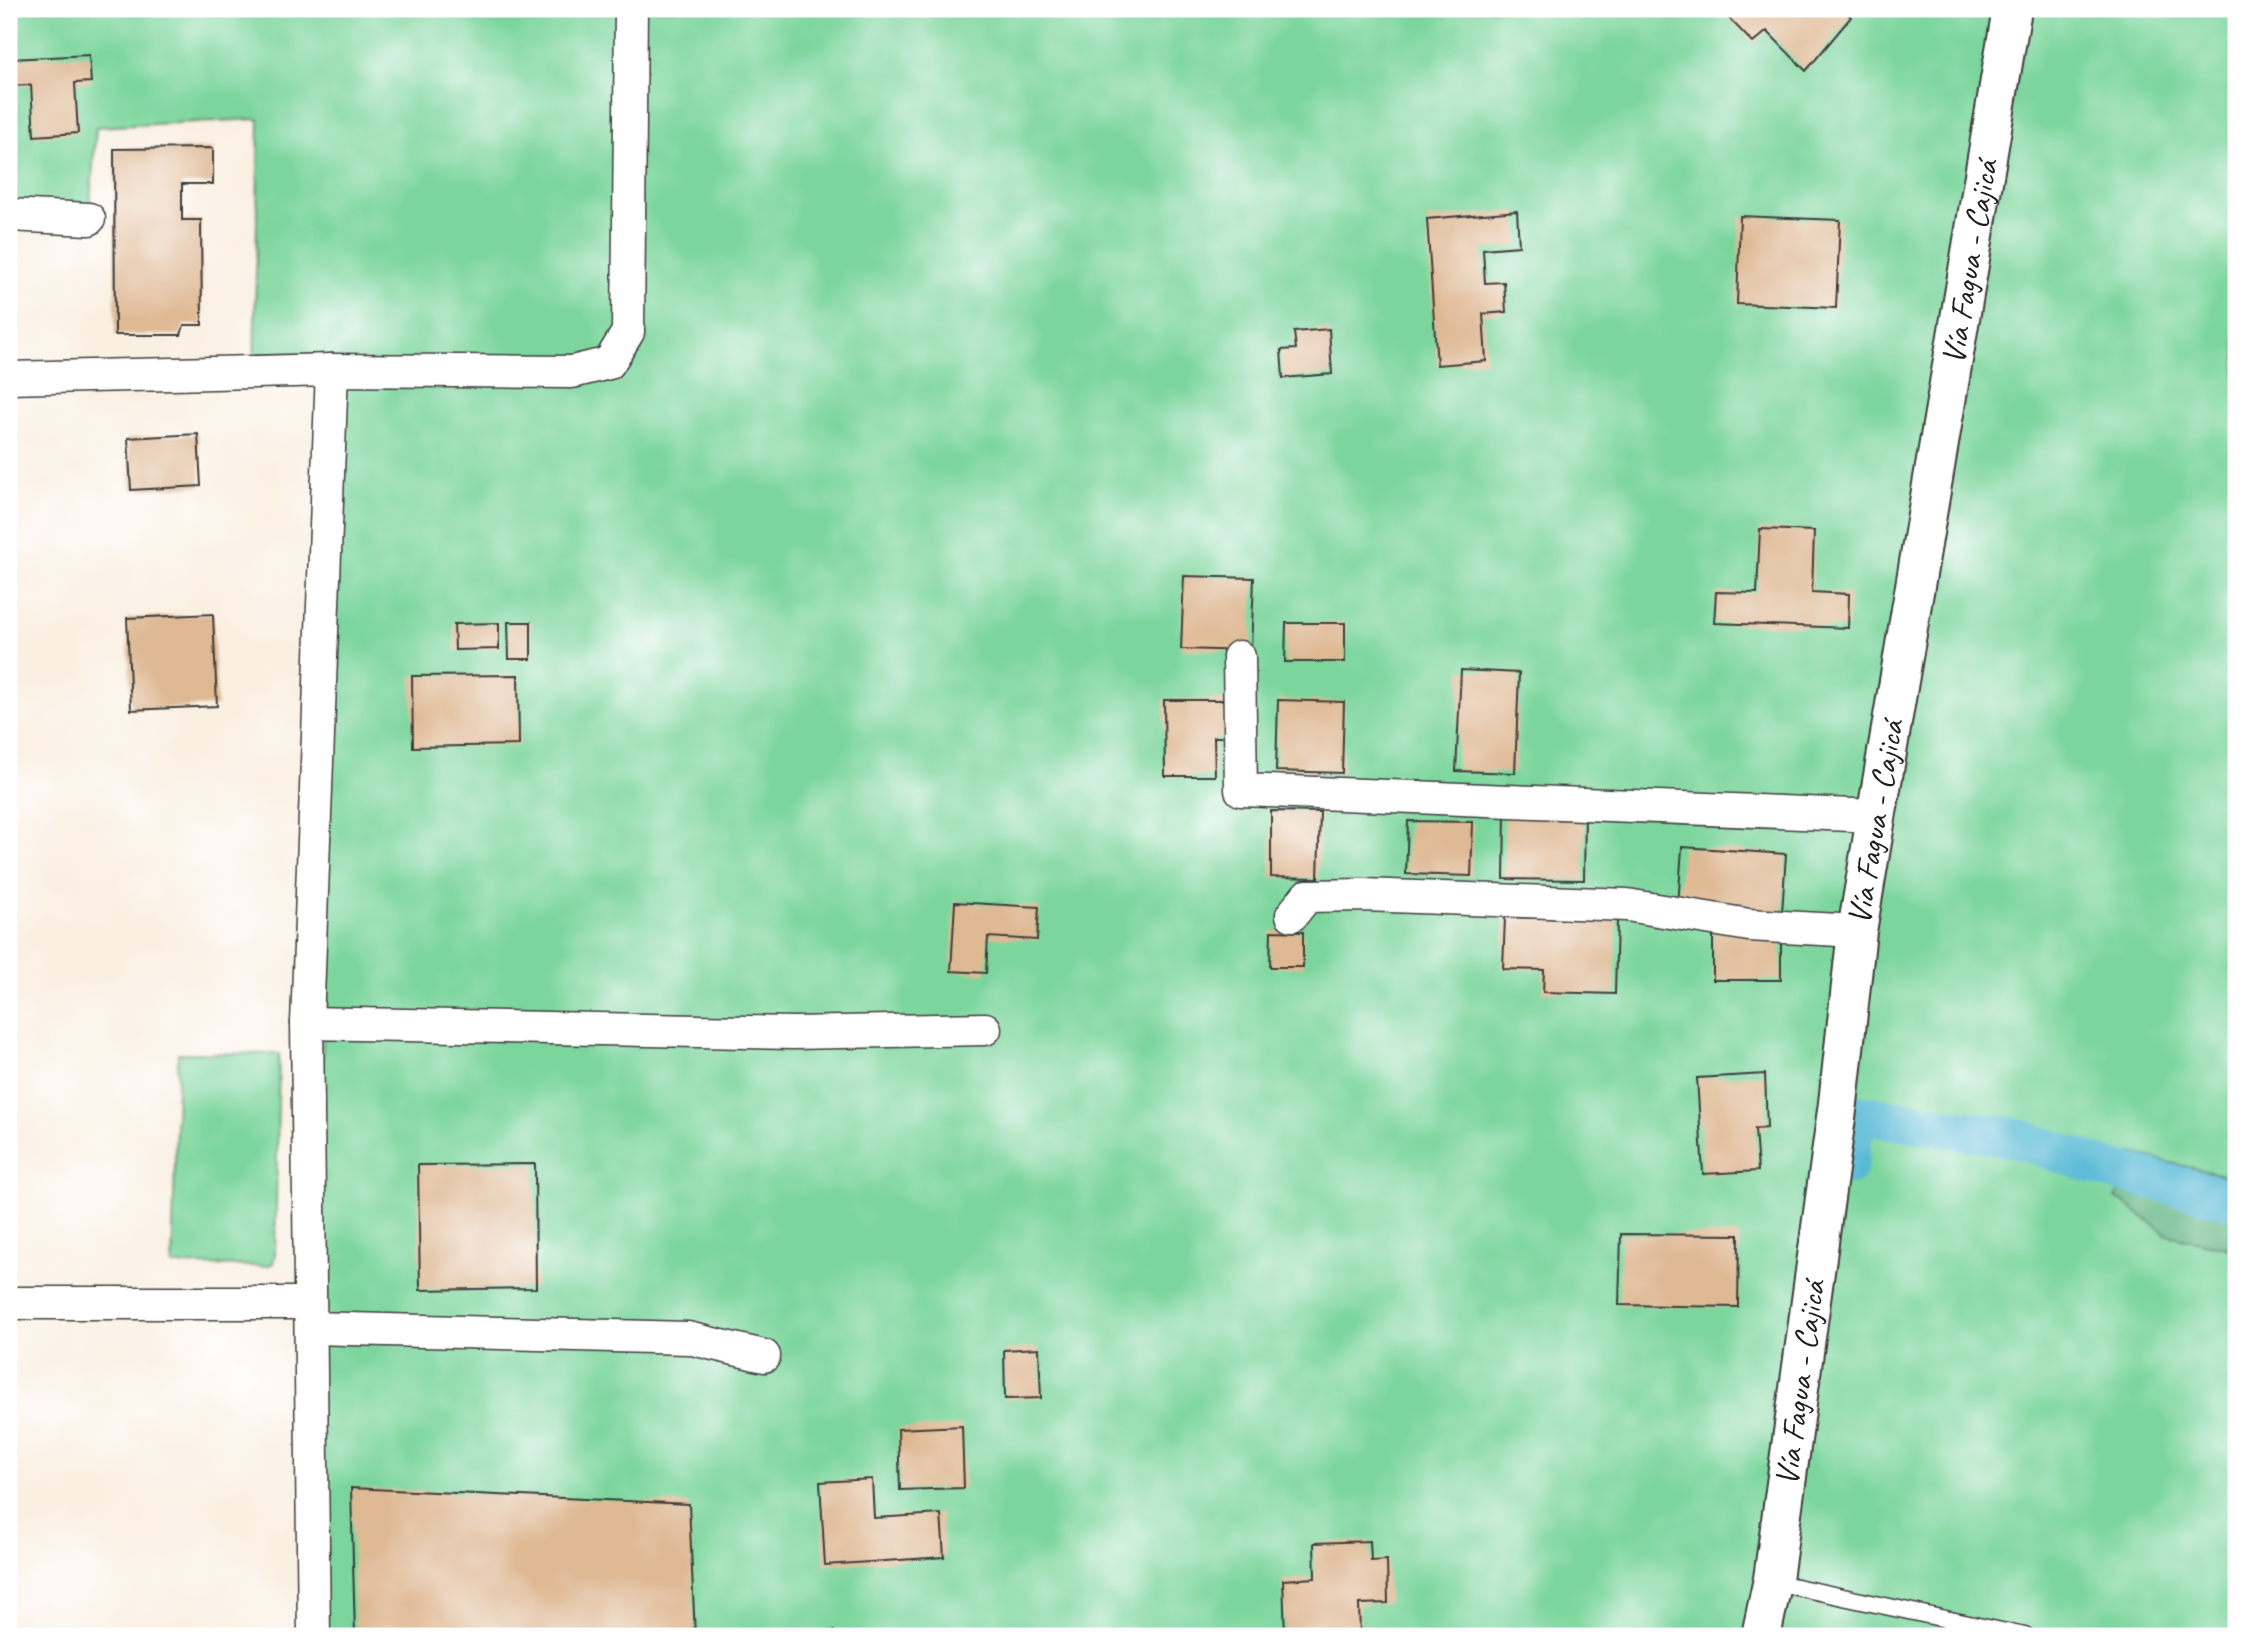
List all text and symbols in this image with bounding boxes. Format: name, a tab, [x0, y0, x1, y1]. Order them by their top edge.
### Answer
street label: Vía Fagua - Cajicá	[1932, 153, 2008, 367]
street label: Vía Fagua - Cajicá	[1837, 714, 1914, 927]
street label: Vía Fagua - Cajicá	[1765, 1275, 1835, 1488]

